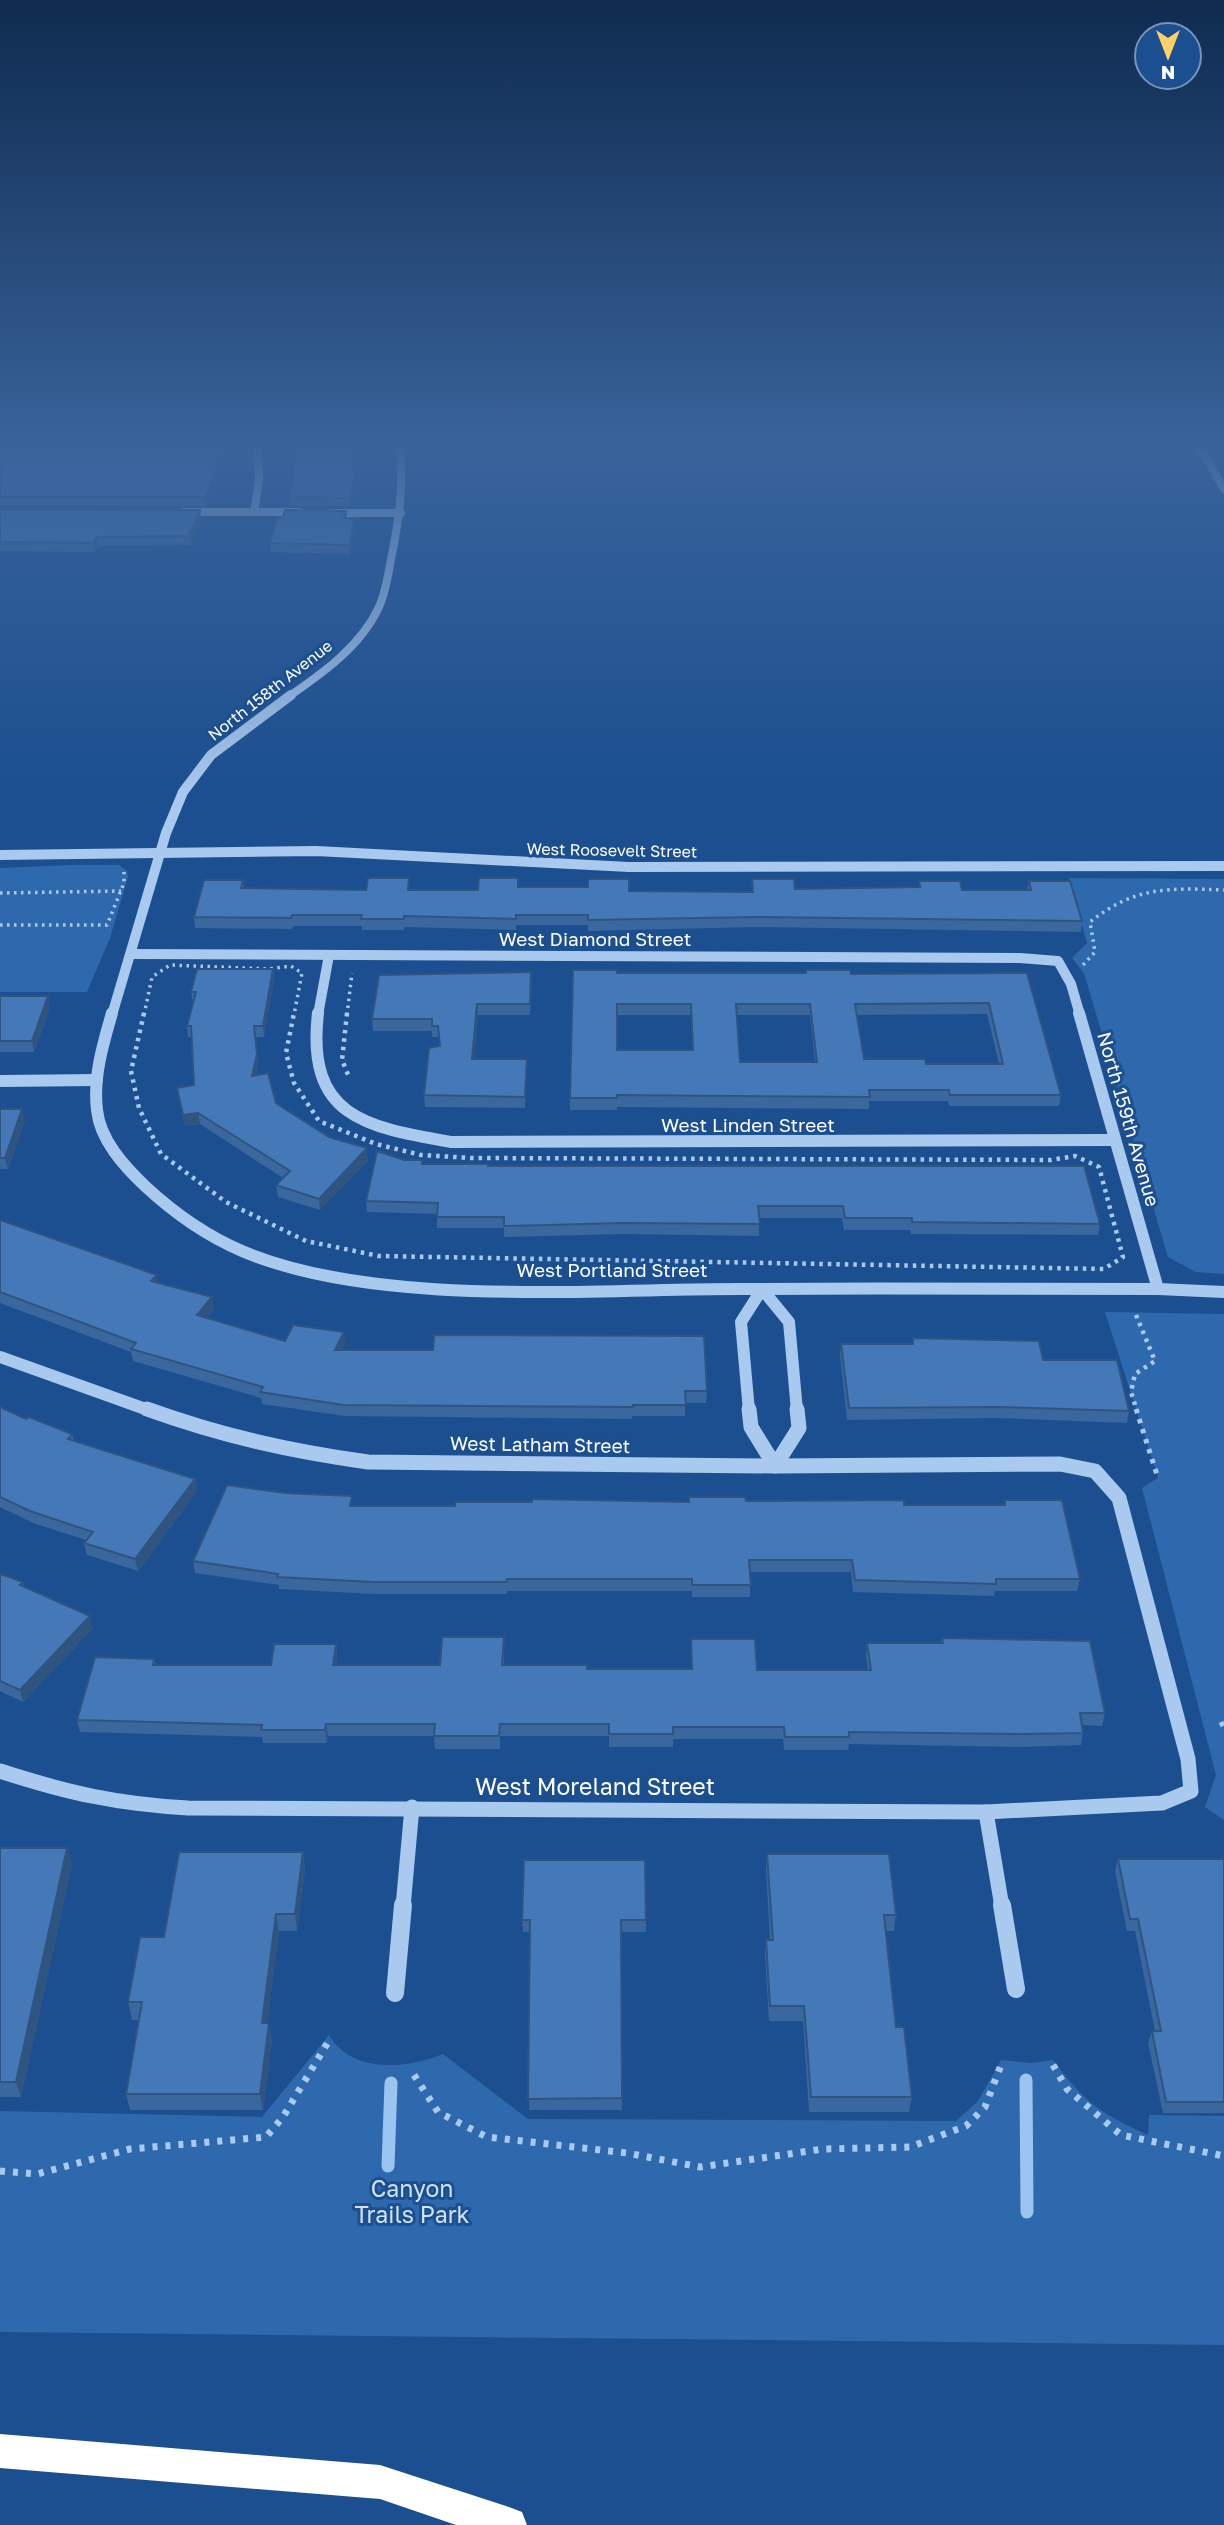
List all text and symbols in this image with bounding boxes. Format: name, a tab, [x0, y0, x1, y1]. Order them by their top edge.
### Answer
north arrow	[1133, 21, 1203, 91]
text: N	[1161, 62, 1175, 85]
street label: North 158th Avenue	[204, 635, 336, 745]
street label: West Roosevelt Street	[526, 839, 698, 861]
street label: West Diamond Street	[499, 927, 691, 950]
street label: North 159th Avenue	[1093, 1029, 1165, 1209]
street label: West Linden Street	[661, 1113, 835, 1136]
street label: West Portland Street	[516, 1258, 708, 1281]
street label: West Latham Street	[450, 1431, 630, 1457]
street label: West Moreland Street	[475, 1772, 715, 1800]
park label: Canyon Trails Park	[354, 2174, 470, 2228]

